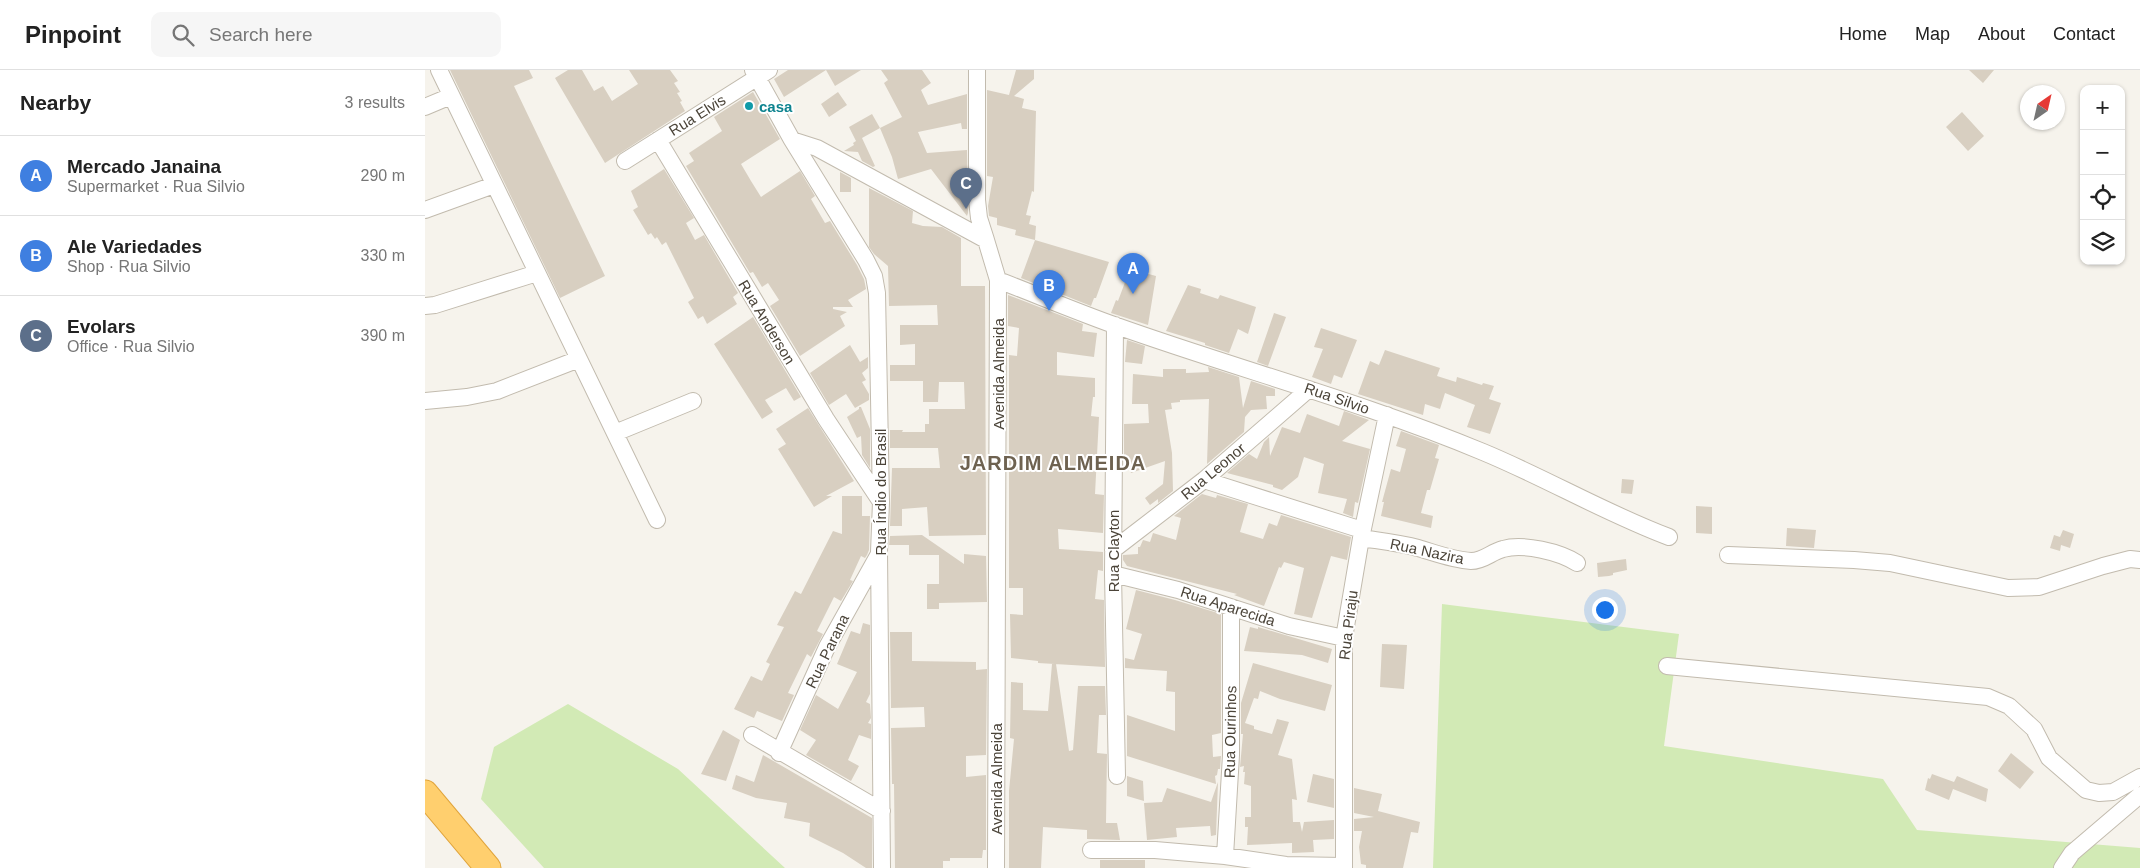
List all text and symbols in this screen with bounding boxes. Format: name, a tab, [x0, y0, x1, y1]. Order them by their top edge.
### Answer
search box	[151, 12, 501, 57]
text: Pinpoint	[25, 21, 121, 48]
icon: search	[169, 21, 197, 49]
text: Search here	[209, 24, 313, 45]
text: Home	[1839, 24, 1887, 44]
text: Map	[1915, 24, 1950, 44]
text: About	[1978, 24, 2025, 44]
text: Contact	[2053, 24, 2115, 44]
north arrow	[2020, 85, 2065, 130]
map controls	[2080, 85, 2125, 265]
button: +	[2080, 85, 2125, 130]
text: Nearby	[20, 91, 91, 114]
street label: Rua Elvis	[666, 91, 728, 139]
text: 3 results	[345, 94, 405, 111]
place label: casa	[759, 98, 793, 115]
marker: casa	[743, 100, 755, 112]
button: −	[2080, 130, 2125, 175]
text: Mercado Janaina	[67, 156, 221, 177]
text: A	[30, 167, 42, 184]
text: 290 m	[361, 167, 405, 184]
pin: C	[950, 168, 982, 209]
button: locate	[2080, 175, 2125, 220]
text: Supermarket · Rua Silvio	[67, 178, 245, 195]
button: layers	[2080, 220, 2125, 265]
text: Ale Variedades	[67, 236, 202, 257]
text: B	[30, 247, 42, 264]
text: 330 m	[361, 247, 405, 264]
pin: A	[1117, 253, 1149, 294]
text: Shop · Rua Silvio	[67, 258, 191, 275]
pin: B	[1033, 270, 1065, 311]
street label: Rua Anderson	[735, 277, 799, 367]
text: Evolars	[67, 316, 136, 337]
street label: Avenida Almeida	[990, 318, 1007, 430]
text: C	[30, 327, 42, 344]
text: 390 m	[361, 327, 405, 344]
text: Office · Rua Silvio	[67, 338, 195, 355]
street label: Rua Silvio	[1302, 379, 1372, 417]
street label: Rua Índio do Brasil	[872, 429, 889, 555]
street label: Rua Leonor	[1178, 439, 1248, 503]
district label: JARDIM ALMEIDA	[960, 452, 1146, 474]
street label: Rua Clayton	[1105, 510, 1122, 592]
street label: Rua Nazira	[1389, 535, 1466, 567]
street label: Rua Aparecida	[1179, 583, 1278, 629]
street label: Rua Piraju	[1335, 589, 1361, 661]
your location	[1592, 597, 1618, 623]
street label: Rua Parana	[802, 611, 852, 691]
street label: Rua Ourinhos	[1221, 686, 1239, 778]
street label: Avenida Almeida	[988, 723, 1005, 835]

